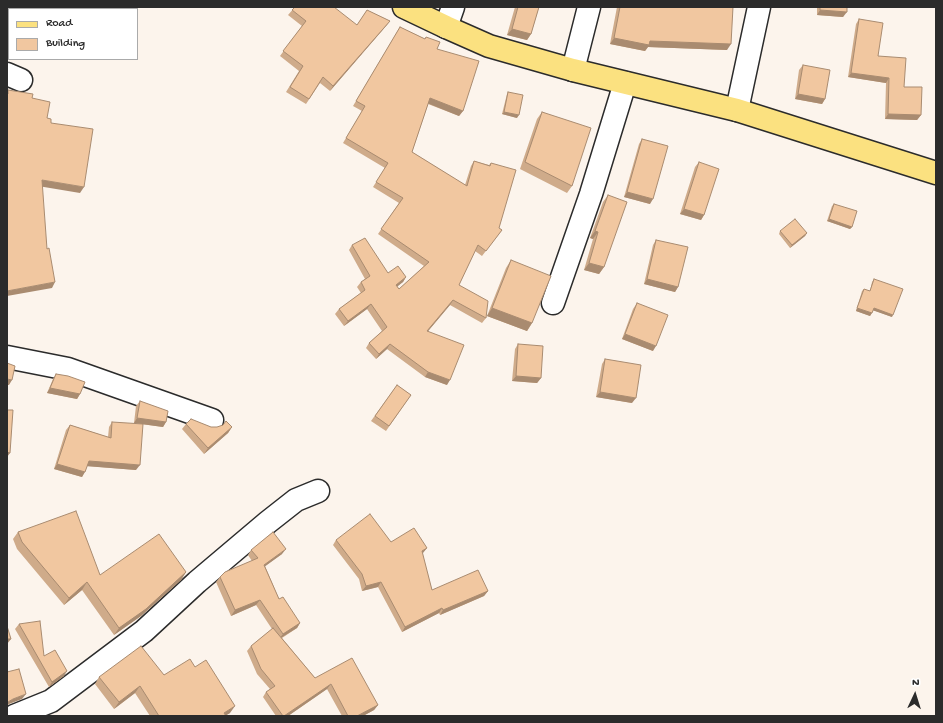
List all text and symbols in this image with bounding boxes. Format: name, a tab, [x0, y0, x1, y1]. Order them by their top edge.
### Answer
legend	[8, 8, 138, 60]
text: Road	[46, 17, 72, 31]
text: Building	[46, 37, 85, 51]
north arrow	[895, 675, 935, 715]
text: N	[912, 677, 920, 689]

